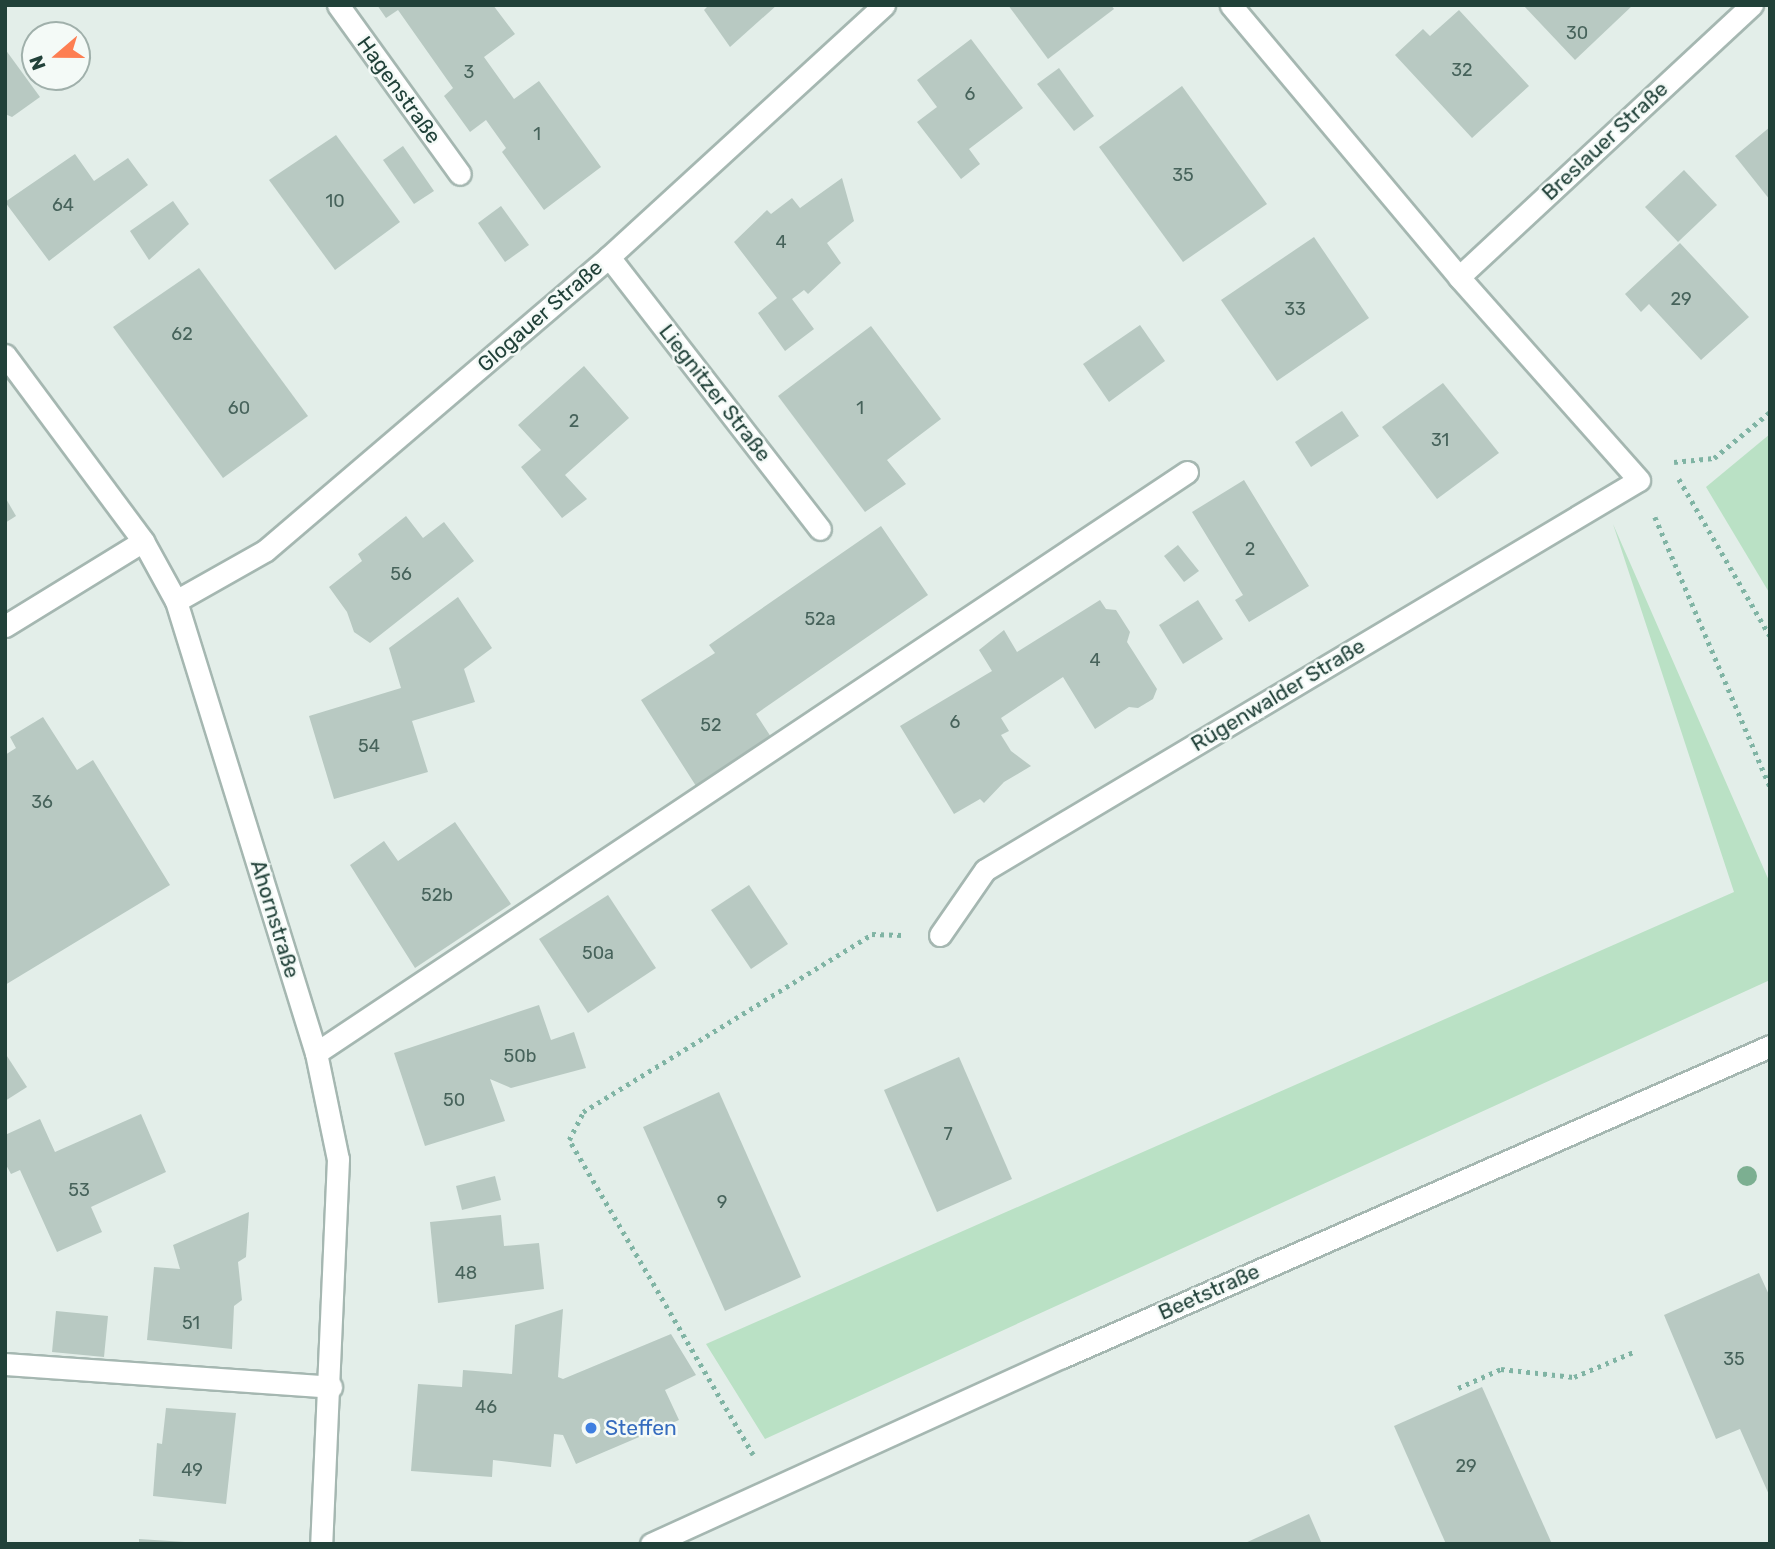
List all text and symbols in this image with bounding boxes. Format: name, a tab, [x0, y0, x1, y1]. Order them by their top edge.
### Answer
north arrow	[21, 21, 91, 91]
house number: 30	[1566, 22, 1588, 44]
street label: Hagenstraße	[352, 32, 446, 148]
text: N	[25, 52, 51, 73]
house number: 32	[1451, 59, 1473, 81]
house number: 3	[464, 61, 474, 83]
street label: Breslauer Straße	[1537, 76, 1673, 206]
house number: 6	[965, 83, 975, 105]
house number: 1	[533, 123, 541, 145]
house number: 35	[1172, 164, 1194, 186]
house number: 10	[325, 190, 345, 212]
house number: 64	[52, 194, 74, 216]
house number: 4	[775, 231, 787, 253]
street label: Glogauer Straße	[472, 255, 608, 377]
house number: 29	[1670, 288, 1692, 310]
house number: 33	[1284, 298, 1306, 320]
street label: Liegnitzer Straße	[654, 319, 776, 467]
house number: 62	[171, 323, 193, 345]
house number: 60	[228, 397, 250, 419]
house number: 1	[856, 397, 864, 419]
house number: 2	[569, 410, 579, 432]
house number: 31	[1431, 429, 1449, 451]
house number: 2	[1245, 538, 1255, 560]
house number: 56	[390, 563, 412, 585]
house number: 52a	[804, 608, 836, 630]
street label: Rügenwalder Straße	[1186, 633, 1370, 757]
house number: 4	[1089, 649, 1101, 671]
house number: 6	[950, 711, 960, 733]
house number: 52	[700, 714, 722, 736]
house number: 54	[358, 735, 380, 757]
house number: 36	[31, 791, 53, 813]
street label: Ahornstraße	[245, 857, 305, 981]
house number: 52b	[421, 884, 453, 906]
house number: 50a	[582, 942, 614, 964]
house number: 50b	[504, 1045, 536, 1067]
house number: 50	[443, 1089, 465, 1111]
house number: 7	[943, 1123, 953, 1145]
house number: 53	[68, 1179, 90, 1201]
house number: 9	[717, 1191, 727, 1213]
street label: Beetstraße	[1154, 1259, 1264, 1325]
house number: 48	[455, 1262, 477, 1284]
house number: 51	[182, 1312, 200, 1334]
house number: 35	[1723, 1348, 1745, 1370]
house number: 46	[475, 1396, 497, 1418]
place label: Steffen	[605, 1415, 677, 1441]
marker: Steffen	[583, 1420, 599, 1436]
house number: 29	[1455, 1455, 1477, 1477]
house number: 49	[181, 1459, 203, 1481]

